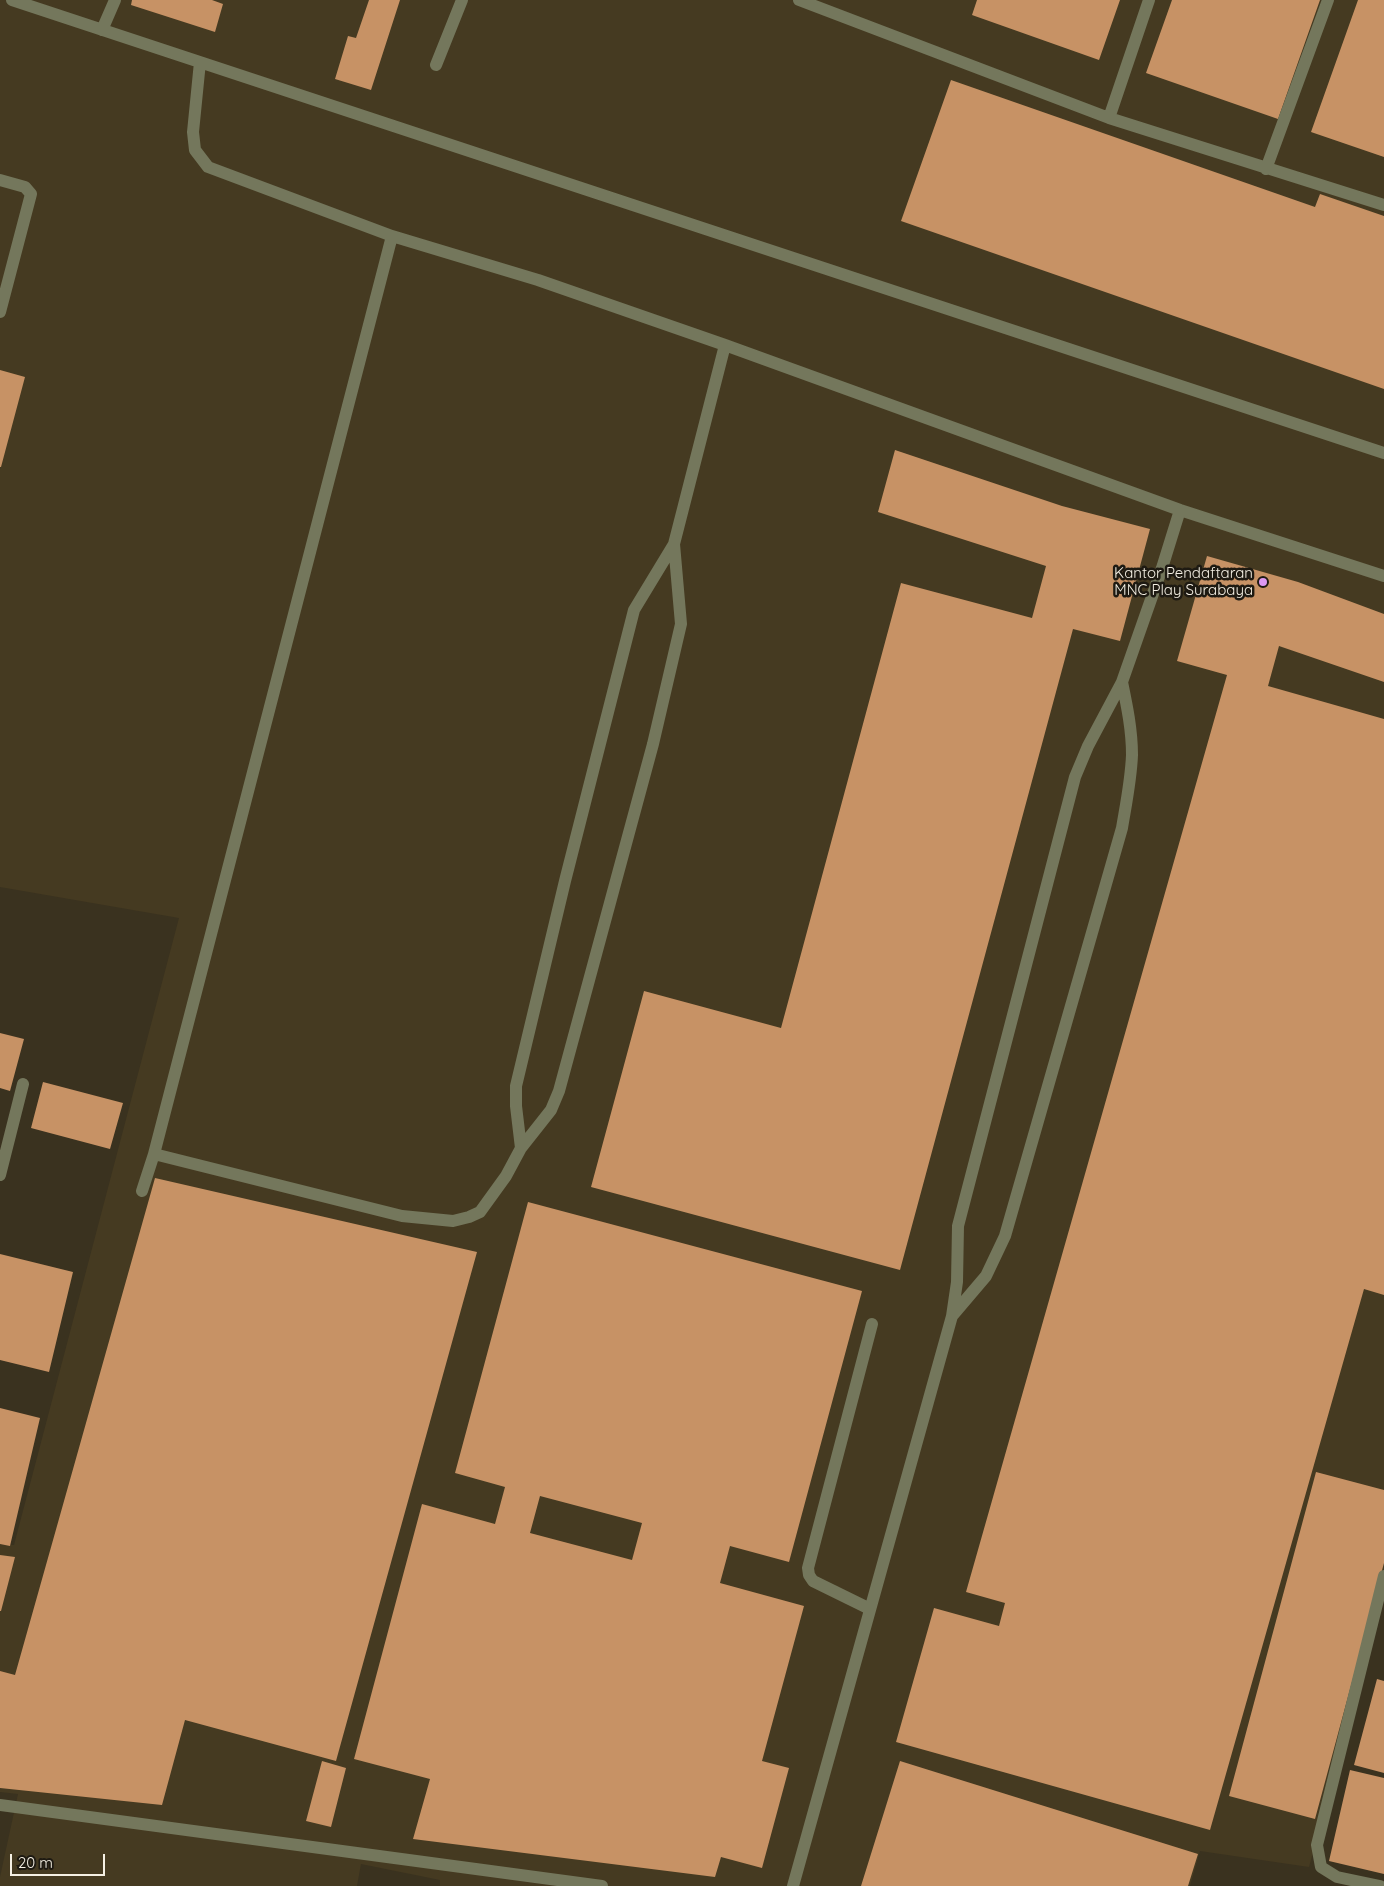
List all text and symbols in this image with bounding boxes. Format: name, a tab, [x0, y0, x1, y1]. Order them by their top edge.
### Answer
place label: Kantor Pendaftaran MNC Play Surabaya	[1114, 564, 1253, 599]
marker: Kantor Pendaftaran MNC Play Surabaya	[1257, 576, 1269, 588]
scale bar	[12, 1844, 108, 1876]
text: 20 m	[18, 1853, 53, 1872]

